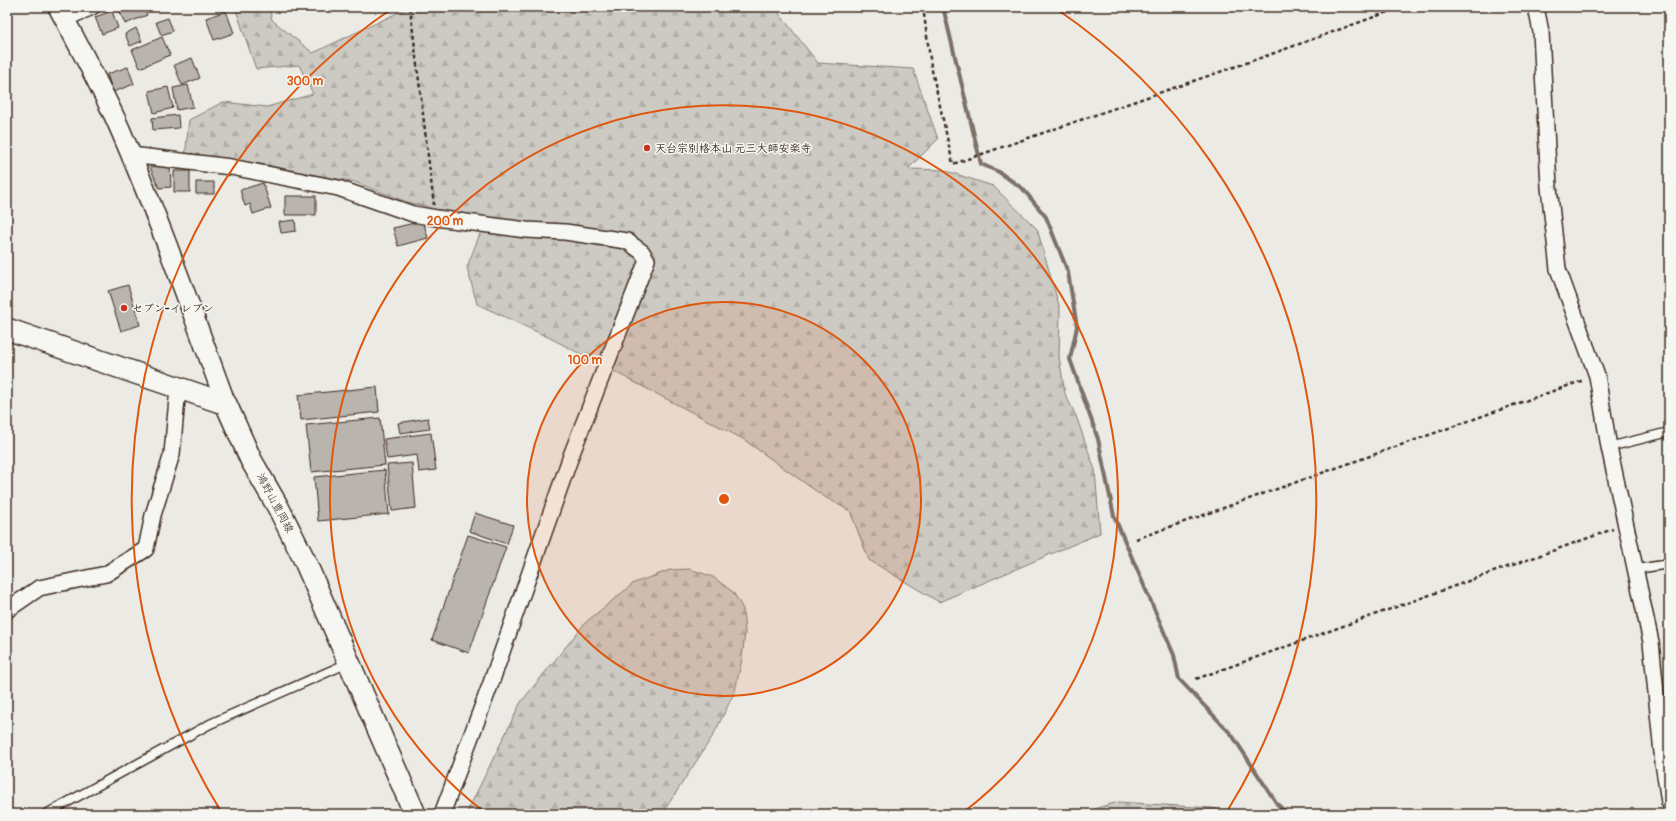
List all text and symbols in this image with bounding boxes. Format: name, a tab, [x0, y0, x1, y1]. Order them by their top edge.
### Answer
text: 300 m	[287, 74, 324, 89]
place label: 天台宗別格本山 元三大師安楽寺	[655, 142, 811, 155]
marker: 天台宗別格本山 元三大師安楽寺	[642, 143, 652, 153]
text: 200 m	[427, 214, 464, 229]
place label: セブン-イレブン	[132, 302, 214, 315]
marker: セブン-イレブン	[119, 303, 129, 313]
text: 100 m	[568, 353, 603, 368]
street label: 鴻野山豊岡線	[254, 471, 296, 535]
centre of rings	[717, 492, 731, 506]

